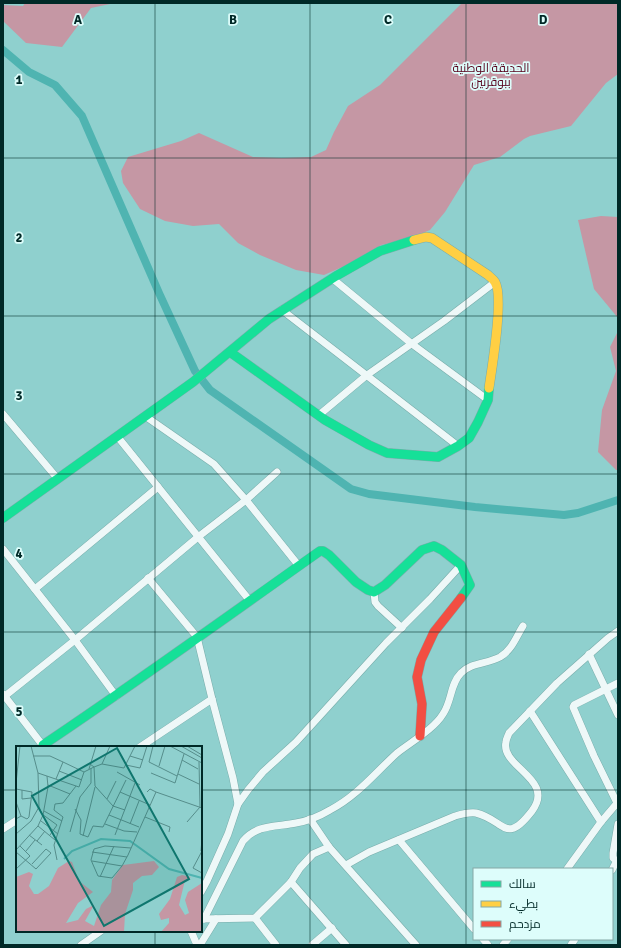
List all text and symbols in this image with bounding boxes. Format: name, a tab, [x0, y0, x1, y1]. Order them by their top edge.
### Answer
text: A	[74, 12, 83, 28]
text: B	[229, 12, 237, 28]
text: C	[384, 12, 392, 28]
text: D	[539, 12, 548, 28]
park label: الحديقة الوطنية ببوقرنين	[452, 61, 530, 90]
text: 1	[15, 72, 23, 88]
text: 2	[15, 230, 23, 246]
text: 3	[15, 388, 23, 404]
text: 4	[15, 546, 23, 562]
text: 5	[15, 704, 23, 720]
inset map	[16, 746, 202, 932]
legend	[473, 868, 613, 940]
text: سالك	[509, 877, 536, 892]
text: بطيء	[509, 897, 538, 914]
text: مزدحم	[509, 917, 541, 932]

